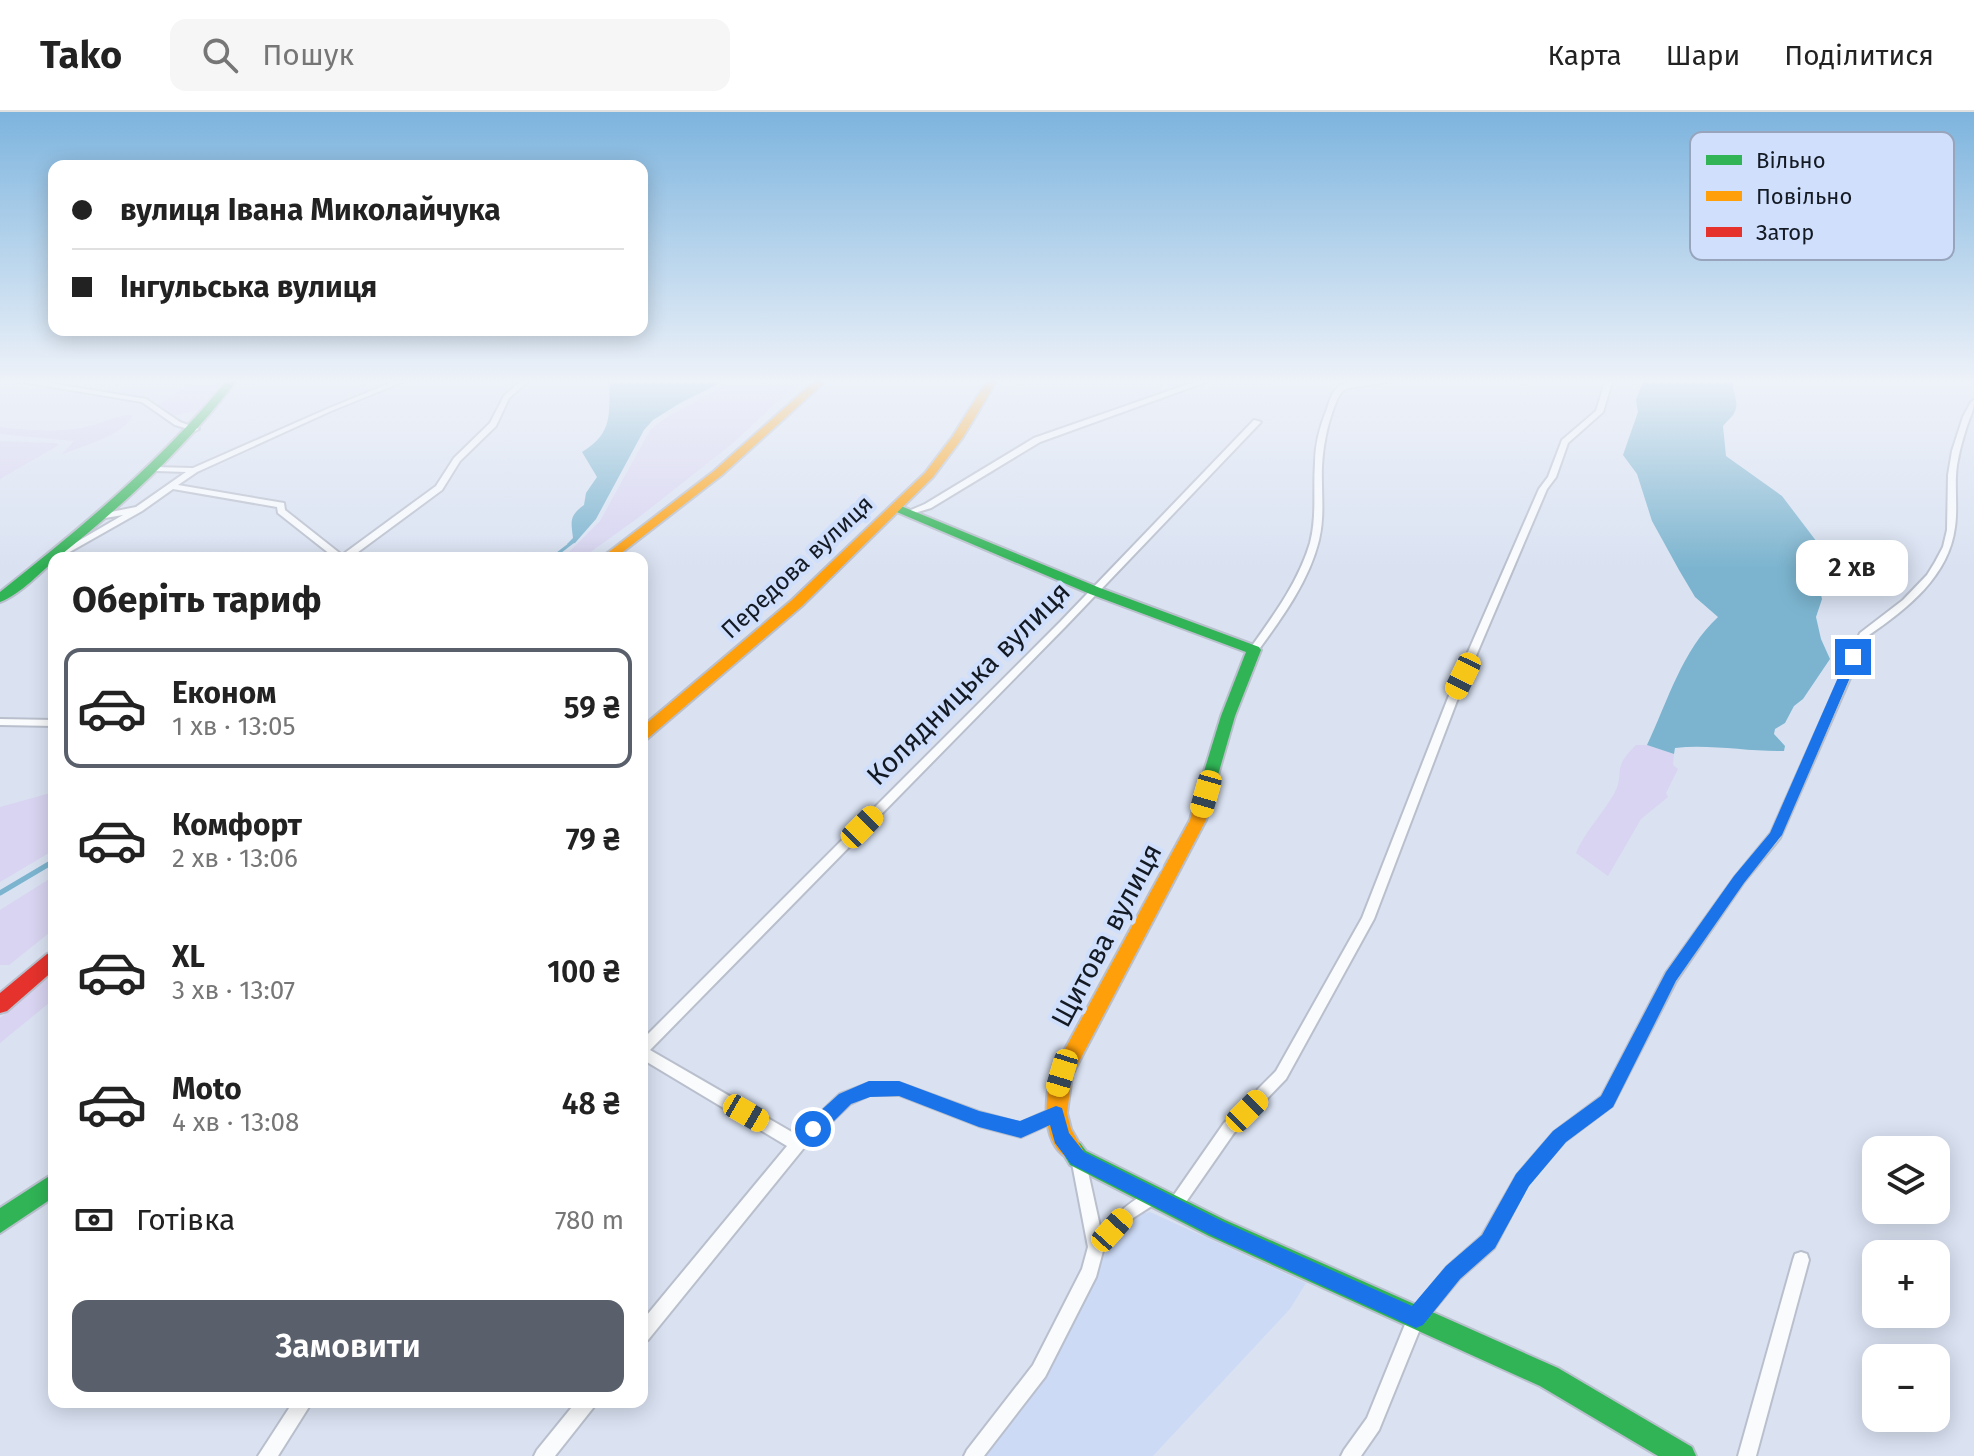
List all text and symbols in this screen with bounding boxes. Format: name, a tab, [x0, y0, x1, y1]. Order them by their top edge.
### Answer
search box	[170, 19, 730, 91]
text: Tako	[40, 32, 122, 78]
icon: search	[198, 33, 242, 77]
text: Пошук	[262, 37, 354, 73]
text: Карта	[1548, 39, 1622, 72]
text: Шари	[1666, 39, 1740, 72]
text: Поділитися	[1784, 39, 1934, 72]
legend	[1690, 132, 1954, 260]
text: Вільно	[1756, 147, 1826, 174]
text: Повільно	[1756, 183, 1852, 210]
text: вулиця Івана Миколайчука	[120, 192, 501, 228]
text: Затор	[1756, 219, 1814, 246]
text: Інгульська вулиця	[120, 269, 377, 305]
street label: Передова вулиця	[716, 490, 878, 644]
callout: 2 хв	[1797, 541, 1909, 597]
text: 2 хв	[1828, 552, 1876, 583]
street label: Колядницька вулиця	[860, 575, 1077, 792]
text: Оберіть тариф	[72, 578, 322, 622]
route end	[1835, 639, 1871, 675]
car	[1442, 649, 1484, 703]
icon: car	[76, 672, 148, 744]
text: Економ	[172, 675, 276, 711]
text: 59 ₴	[564, 690, 620, 726]
text: 1 хв · 13:05	[172, 711, 295, 742]
car	[1188, 768, 1224, 820]
car	[837, 802, 887, 852]
icon: car	[76, 804, 148, 876]
text: Комфорт	[172, 807, 302, 843]
text: 79 ₴	[566, 822, 620, 858]
street label: Щитова вулиця	[1044, 838, 1169, 1032]
text: 2 хв · 13:06	[172, 843, 298, 874]
icon: car	[76, 936, 148, 1008]
text: XL	[172, 939, 205, 975]
text: 100 ₴	[547, 954, 620, 990]
text: 3 хв · 13:07	[172, 975, 295, 1006]
car	[1044, 1047, 1080, 1099]
icon: car	[76, 1068, 148, 1140]
text: Moto	[172, 1071, 242, 1107]
text: 48 ₴	[562, 1086, 620, 1122]
car	[1222, 1086, 1272, 1136]
car	[719, 1091, 773, 1135]
text: 4 хв · 13:08	[172, 1107, 299, 1138]
route start	[795, 1111, 831, 1147]
map controls	[1862, 1136, 1950, 1432]
button: layers	[1862, 1136, 1950, 1224]
icon: cash	[72, 1198, 116, 1242]
text: Готівка	[136, 1202, 235, 1238]
car	[1087, 1204, 1137, 1256]
text: 780 m	[555, 1205, 624, 1236]
button: +	[1862, 1240, 1950, 1328]
button: Замовити	[72, 1300, 624, 1392]
button: −	[1862, 1344, 1950, 1432]

